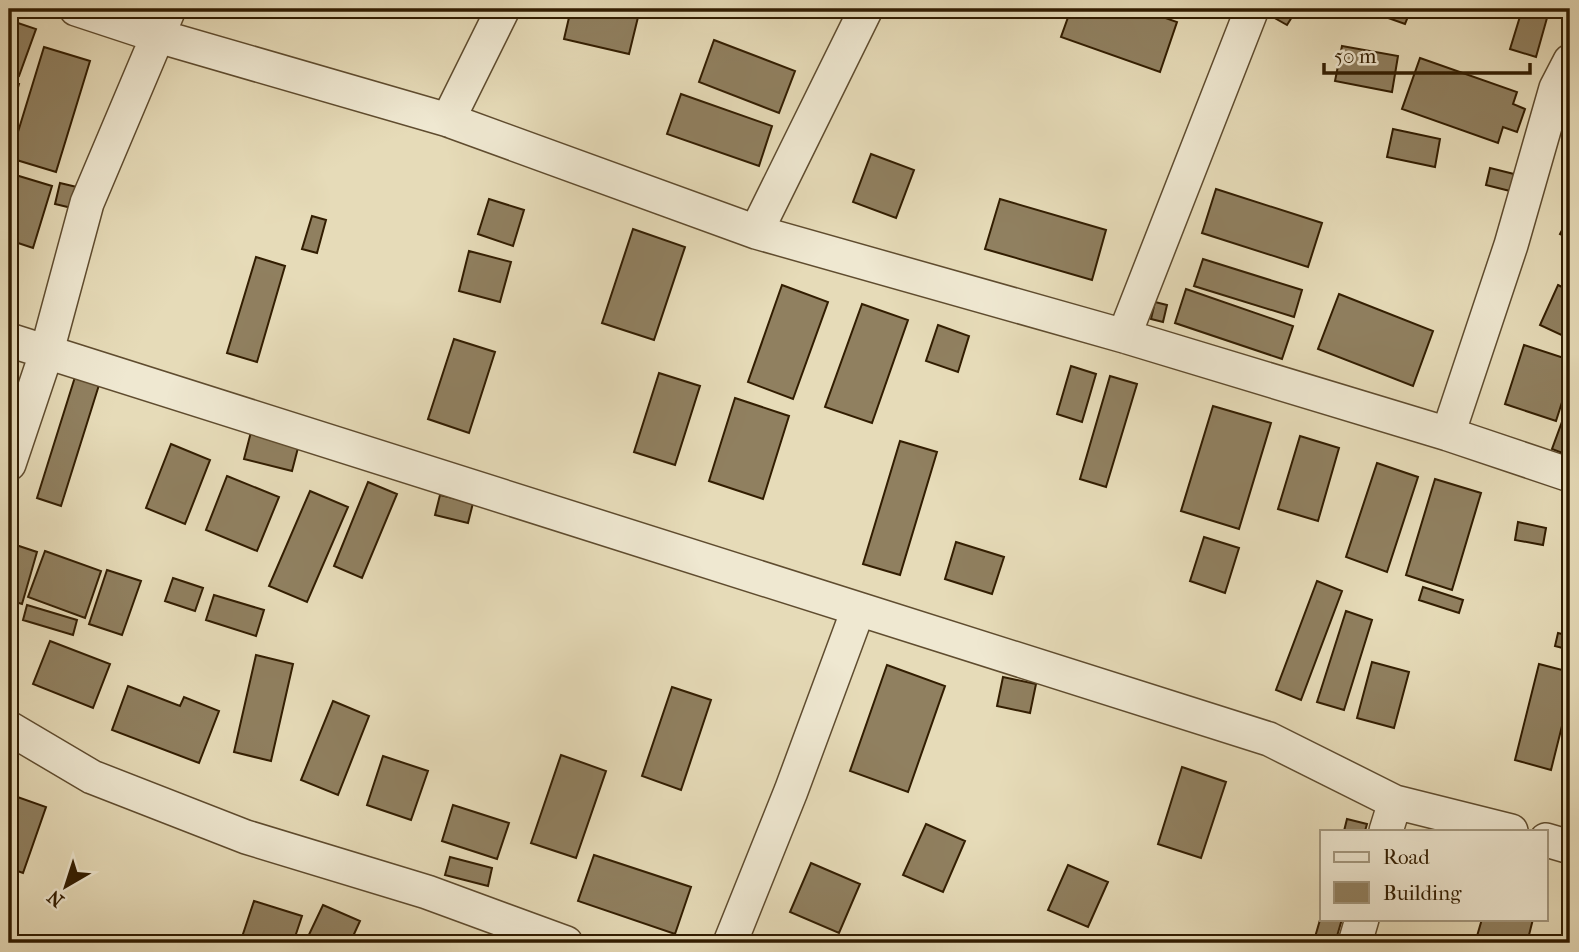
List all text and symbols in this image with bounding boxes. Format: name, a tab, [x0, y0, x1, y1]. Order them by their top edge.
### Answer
scale bar	[1324, 32, 1530, 76]
text: 50 m	[1334, 44, 1377, 68]
legend	[1320, 830, 1548, 920]
text: Road	[1383, 845, 1430, 869]
north arrow	[32, 850, 102, 920]
text: Building	[1383, 881, 1462, 905]
text: N	[43, 885, 68, 912]

